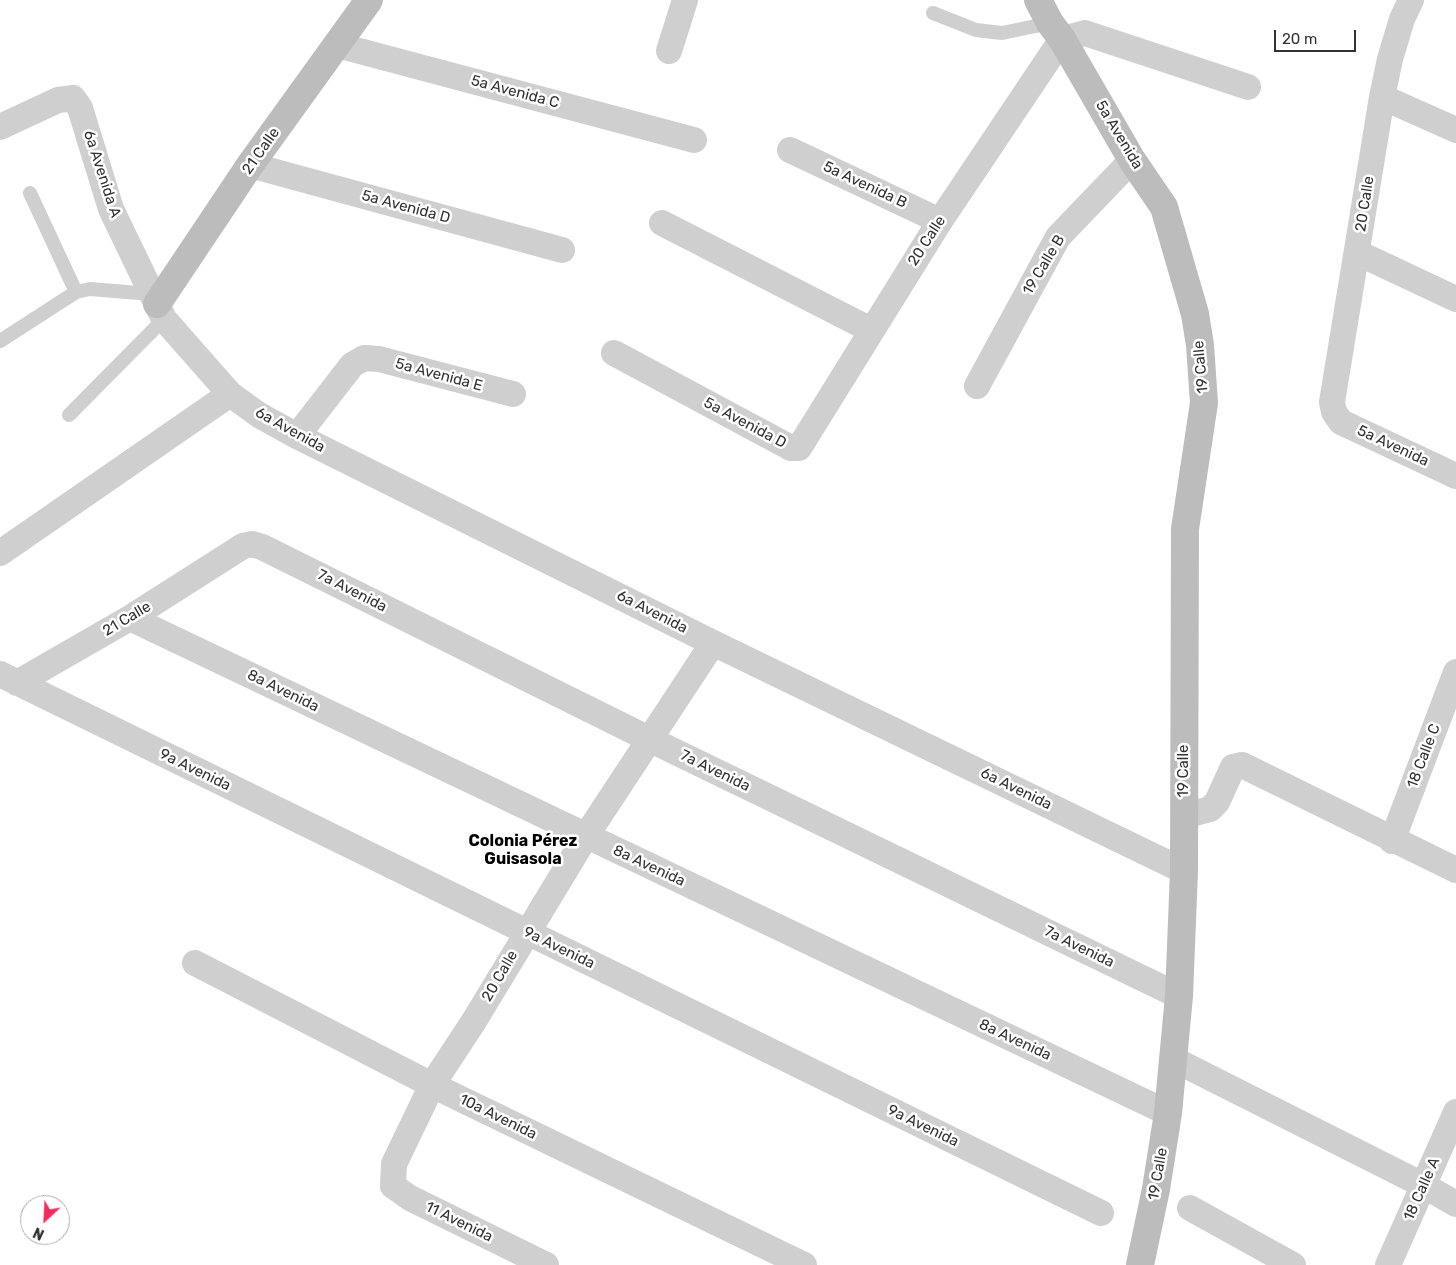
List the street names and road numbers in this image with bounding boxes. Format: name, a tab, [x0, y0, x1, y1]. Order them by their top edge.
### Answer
street label: 5a Avenida C	[469, 72, 561, 112]
street label: 5a Avenida	[1092, 97, 1146, 173]
street label: 21 Calle	[238, 124, 284, 178]
street label: 6a Avenida A	[79, 128, 125, 220]
street label: 5a Avenida B	[820, 158, 910, 212]
street label: 20 Calle	[1352, 175, 1378, 233]
street label: 5a Avenida D	[360, 187, 452, 227]
street label: 20 Calle	[904, 213, 950, 269]
street label: 19 Calle B	[1019, 232, 1069, 298]
street label: 19 Calle	[1190, 340, 1212, 394]
street label: 5a Avenida E	[393, 355, 485, 395]
street label: 5a Avenida D	[701, 394, 789, 452]
street label: 6a Avenida	[252, 403, 328, 457]
street label: 5a Avenida	[1354, 422, 1432, 470]
street label: 7a Avenida	[314, 566, 390, 616]
street label: 6a Avenida	[614, 587, 690, 637]
street label: 21 Calle	[100, 598, 154, 640]
street label: 8a Avenida	[244, 666, 322, 716]
street label: 18 Calle C	[1404, 721, 1444, 791]
street label: 9a Avenida	[157, 745, 233, 795]
street label: 19 Calle	[1175, 745, 1193, 797]
street label: 7a Avenida	[677, 746, 753, 796]
street label: 6a Avenida	[977, 764, 1055, 814]
street label: 8a Avenida	[610, 841, 688, 891]
street label: 7a Avenida	[1041, 922, 1117, 972]
street label: 9a Avenida	[521, 923, 597, 973]
street label: 20 Calle	[478, 947, 522, 1005]
street label: 8a Avenida	[976, 1015, 1054, 1065]
street label: 10a Avenida	[456, 1091, 540, 1143]
street label: 9a Avenida	[885, 1101, 961, 1151]
street label: 19 Calle	[1145, 1146, 1171, 1202]
street label: 18 Calle A	[1400, 1155, 1444, 1223]
street label: 11 Avenida	[422, 1198, 496, 1246]

